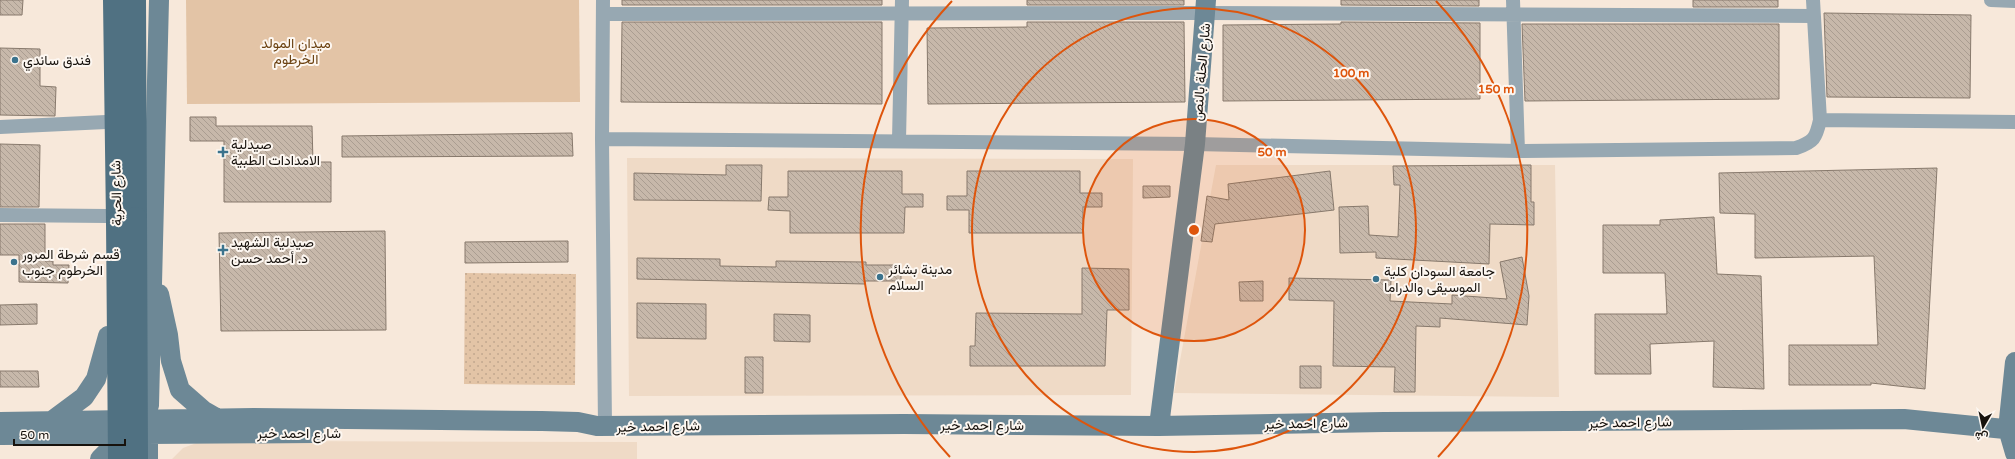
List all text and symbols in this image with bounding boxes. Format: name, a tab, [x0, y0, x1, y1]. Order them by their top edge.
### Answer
street label: شارع الحلة بالنص	[1189, 22, 1216, 122]
park label: ميدان المولد الخرطوم	[261, 35, 331, 68]
place label: فندق ساندي	[23, 52, 91, 72]
marker: فندق ساندي	[10, 55, 20, 65]
text: 100 m	[1333, 66, 1369, 80]
text: 150 m	[1478, 82, 1514, 96]
place label: صيدلية الامدادات الطبية	[231, 136, 320, 169]
text: 50 m	[1257, 145, 1287, 159]
marker: صيدلية الامدادات الطبية	[218, 147, 228, 157]
street label: شارع الحرية	[107, 160, 128, 226]
centre of rings	[1187, 223, 1201, 237]
place label: صيدلية الشهيد د. أحمد حسن	[231, 234, 314, 267]
marker: صيدلية الشهيد د. أحمد حسن	[218, 245, 228, 255]
place label: قسم شرطة المرور الخرطوم جنوب	[21, 246, 120, 279]
marker: قسم شرطة المرور الخرطوم جنوب	[9, 257, 19, 267]
place label: مدينة بشائر السلام	[887, 261, 952, 294]
place label: جامعة السودان كلية الموسيقى والدراما	[1384, 263, 1495, 296]
marker: مدينة بشائر السلام	[875, 272, 885, 282]
marker: جامعة السودان كلية الموسيقى والدراما	[1371, 274, 1381, 284]
north arrow	[1963, 407, 2003, 447]
street label: شارع احمد خير	[1587, 413, 1672, 434]
street label: شارع احمد خير	[1263, 414, 1348, 435]
street label: شارع احمد خير	[615, 417, 700, 438]
street label: شارع احمد خير	[939, 417, 1024, 436]
scale bar	[14, 421, 125, 447]
street label: شارع احمد خير	[256, 425, 341, 444]
text: 50 m	[20, 428, 49, 442]
text: ش	[1974, 429, 1989, 444]

